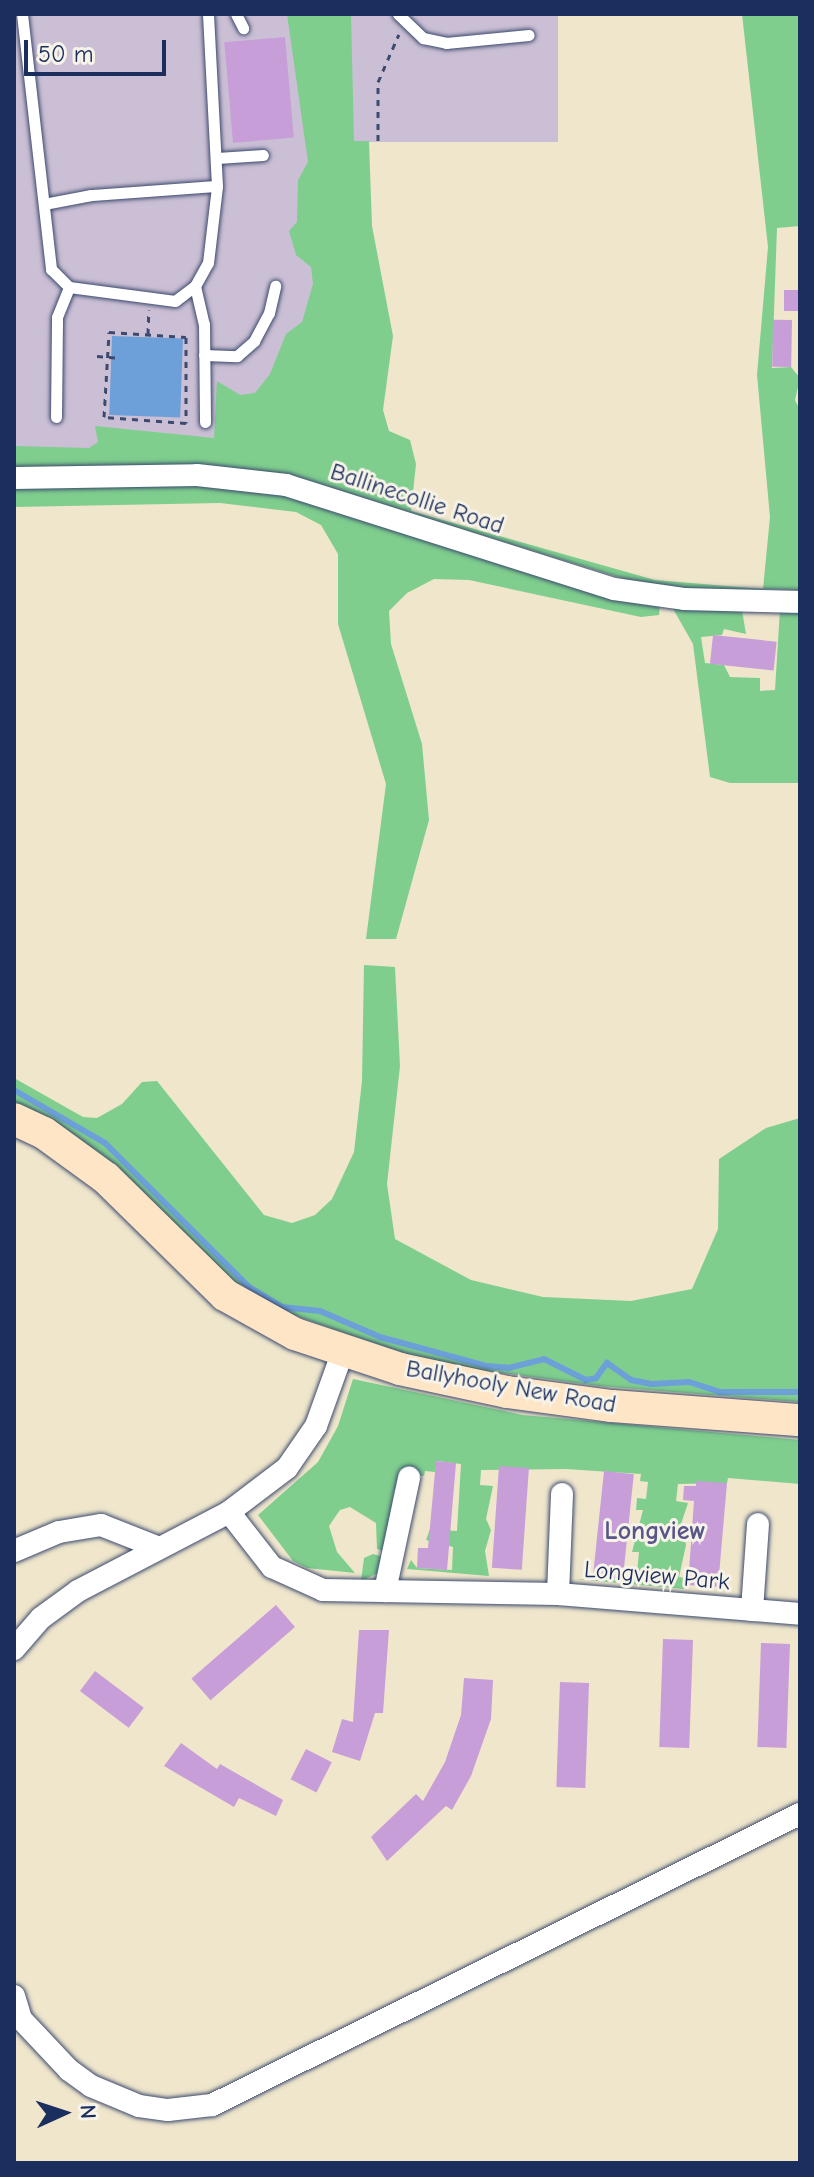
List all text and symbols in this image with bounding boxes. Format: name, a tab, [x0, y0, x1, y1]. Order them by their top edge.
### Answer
scale bar	[28, 24, 170, 74]
text: 50 m	[38, 40, 94, 68]
street label: Ballinecollie Road	[327, 457, 507, 541]
street label: Ballyhooly New Road	[404, 1354, 618, 1420]
district label: Longview	[604, 1516, 706, 1548]
street label: Longview Park	[583, 1555, 731, 1597]
north arrow	[24, 2073, 104, 2153]
text: N	[75, 2104, 101, 2120]

